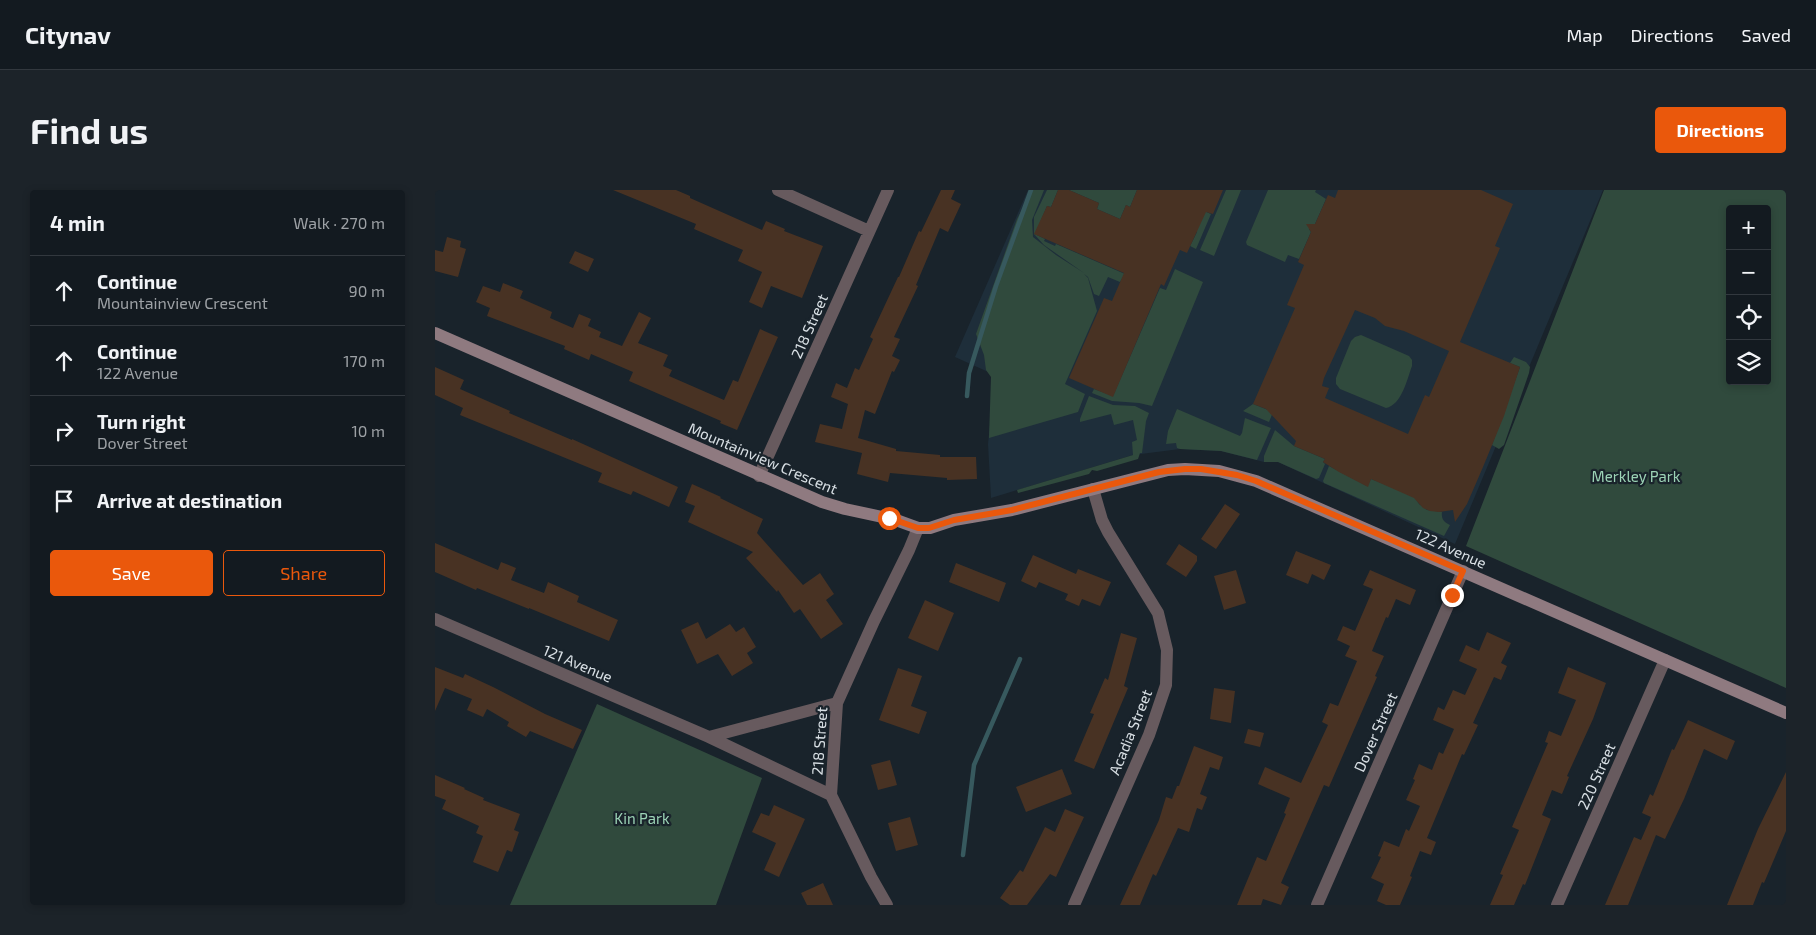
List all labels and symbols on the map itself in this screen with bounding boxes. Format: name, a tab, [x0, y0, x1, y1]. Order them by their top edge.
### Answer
street label: 218 Street	[787, 291, 831, 361]
street label: Mountainview Crescent	[686, 418, 841, 498]
park label: Merkley Park	[1592, 467, 1681, 485]
route start	[878, 507, 901, 530]
street label: 122 Avenue	[1413, 524, 1489, 572]
route end	[1441, 584, 1464, 607]
street label: 121 Avenue	[541, 640, 615, 686]
street label: Acadia Street	[1105, 686, 1155, 777]
street label: Dover Street	[1349, 689, 1401, 775]
street label: 218 Street	[808, 706, 830, 776]
street label: 220 Street	[1573, 740, 1619, 812]
park label: Kin Park	[614, 809, 670, 827]

